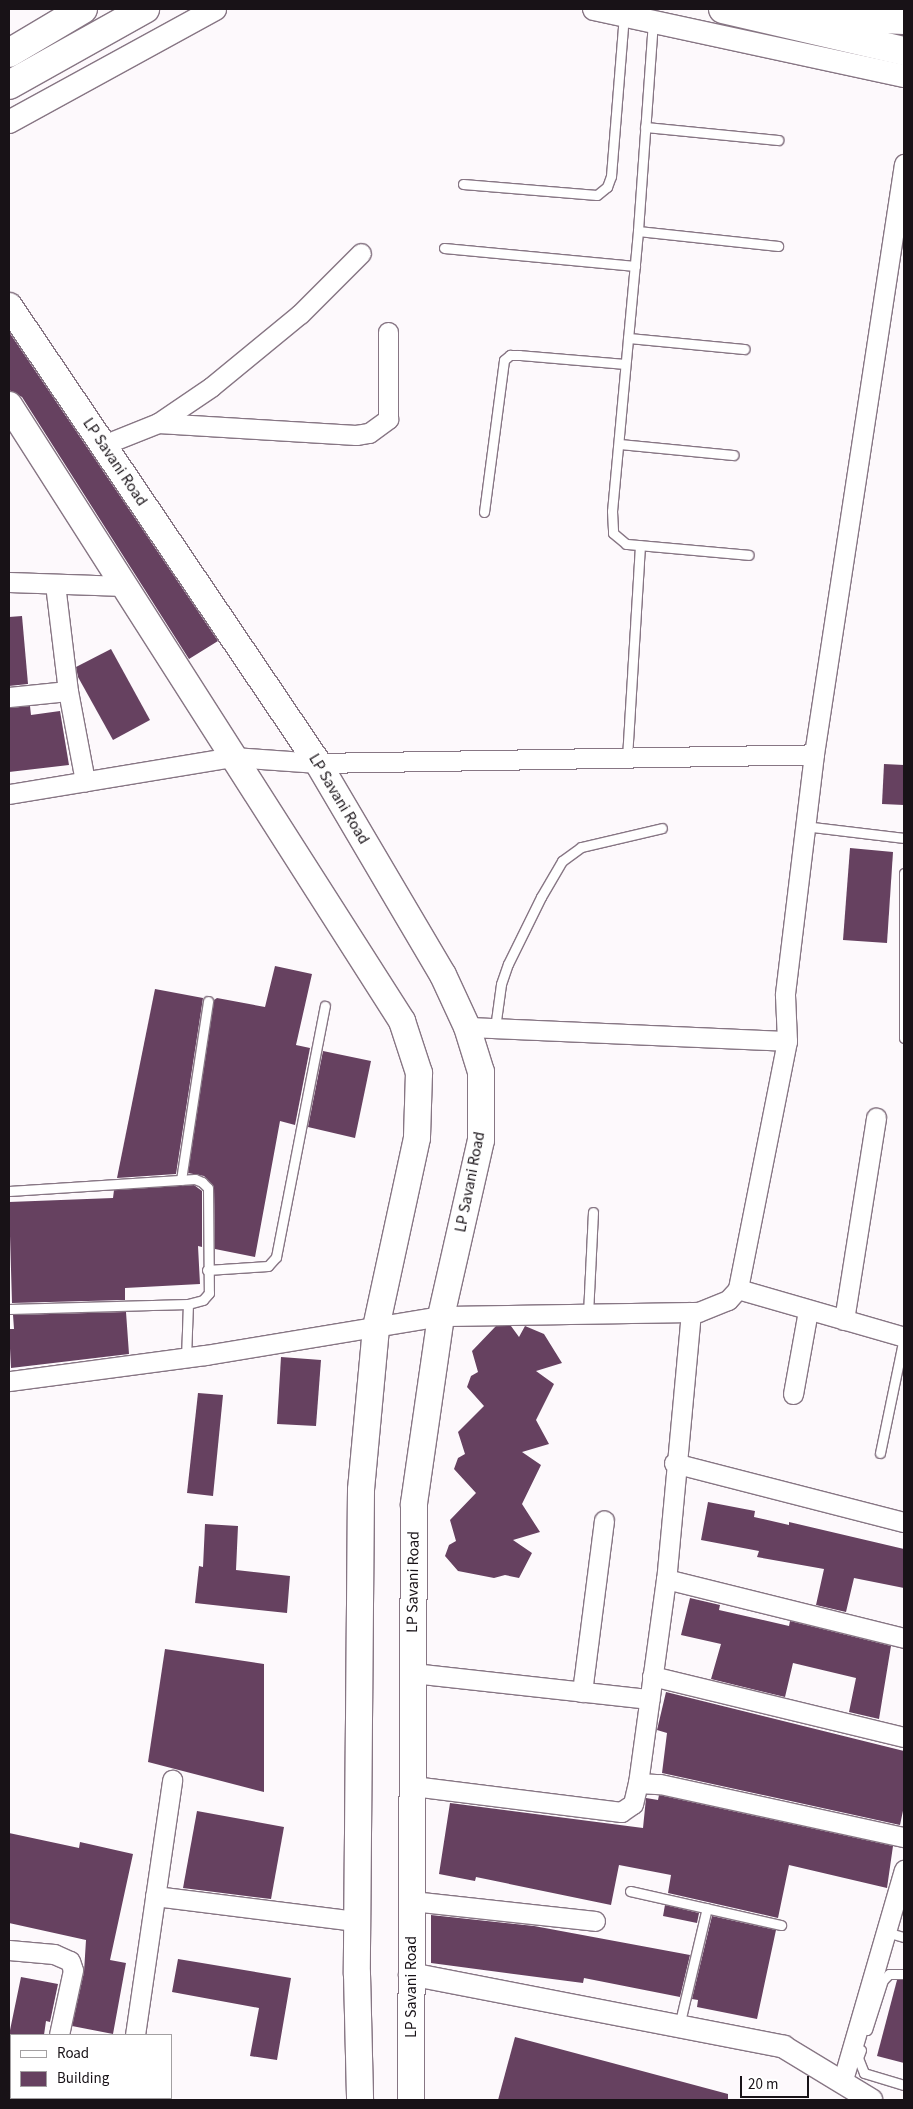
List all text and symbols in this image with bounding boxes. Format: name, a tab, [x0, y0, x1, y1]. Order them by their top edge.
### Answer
street label: LP Savani Road	[78, 414, 152, 510]
street label: LP Savani Road	[304, 750, 374, 848]
street label: LP Savani Road	[451, 1130, 489, 1234]
street label: LP Savani Road	[403, 1531, 423, 1633]
street label: LP Savani Road	[401, 1936, 421, 2038]
legend	[10, 2034, 172, 2099]
text: Road	[57, 2043, 89, 2064]
scale bar	[743, 2066, 812, 2098]
text: Building	[57, 2068, 109, 2089]
text: 20 m	[748, 2074, 778, 2095]

